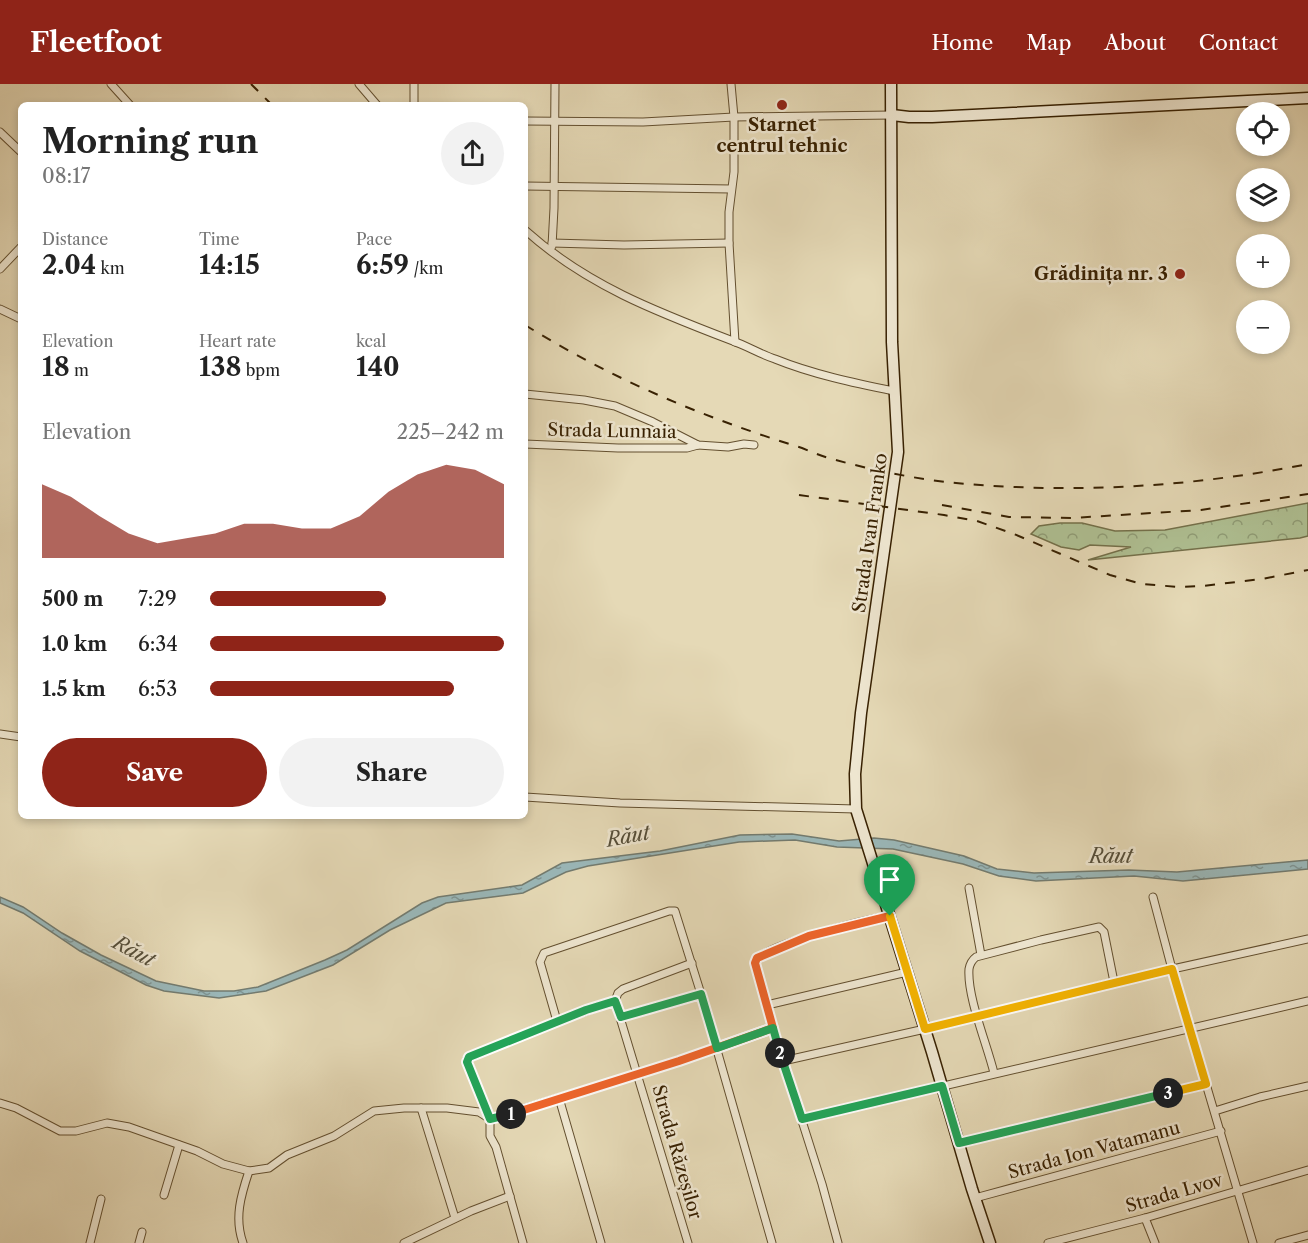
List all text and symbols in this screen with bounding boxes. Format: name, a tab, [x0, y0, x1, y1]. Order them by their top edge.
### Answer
text: Fleetfoot	[30, 25, 162, 59]
text: Home	[932, 30, 993, 55]
text: Map	[1026, 30, 1071, 55]
text: About	[1104, 30, 1166, 55]
text: Contact	[1199, 30, 1278, 55]
marker: Starnet centrul tehnic	[775, 98, 789, 112]
map controls	[1236, 102, 1290, 354]
button: locate	[1236, 102, 1290, 156]
place label: Starnet centrul tehnic	[717, 114, 847, 157]
text: Morning run	[42, 121, 258, 162]
button: share	[441, 122, 504, 185]
text: 08:17	[42, 164, 90, 188]
button: layers	[1236, 168, 1290, 222]
text: Distance	[42, 229, 108, 249]
text: Time	[199, 229, 239, 249]
text: Pace	[356, 229, 392, 249]
button: +	[1236, 234, 1290, 288]
text: 2.04	[42, 249, 96, 281]
text: 14:15	[199, 249, 260, 281]
text: 6:59	[356, 249, 409, 281]
text: km	[96, 258, 125, 278]
text: /km	[409, 258, 443, 278]
place label: Grădinița nr. 3	[1034, 263, 1168, 285]
marker: Grădinița nr. 3	[1173, 267, 1187, 281]
button: −	[1236, 300, 1290, 354]
text: Elevation	[42, 331, 113, 351]
text: Heart rate	[199, 331, 276, 351]
text: kcal	[356, 331, 386, 351]
text: 18	[42, 351, 70, 383]
text: 138	[199, 351, 241, 383]
text: 140	[356, 351, 400, 383]
text: m	[70, 360, 89, 380]
text: bpm	[241, 360, 280, 380]
street label: Strada Lunnaia	[547, 419, 677, 443]
text: Elevation	[42, 420, 131, 444]
text: 225–242 m	[397, 420, 504, 444]
street label: Strada Ivan Franko	[848, 452, 892, 614]
text: 500 m	[42, 587, 103, 611]
text: 7:29	[138, 587, 177, 611]
text: 1.0 km	[42, 632, 107, 656]
text: 6:34	[138, 632, 178, 656]
text: 1.5 km	[42, 677, 106, 701]
text: 6:53	[138, 677, 177, 701]
button: Save	[42, 738, 267, 807]
button: Share	[279, 738, 504, 807]
water label: Răut	[602, 820, 652, 852]
water label: Răut	[1087, 844, 1134, 868]
pin	[864, 854, 915, 916]
icon: arrive	[873, 863, 906, 896]
water label: Răut	[107, 929, 160, 972]
pin: 2	[765, 1038, 795, 1068]
text: 2	[775, 1043, 785, 1063]
pin: 3	[1153, 1078, 1183, 1108]
street label: Strada Răzeșilor	[647, 1082, 707, 1222]
text: 3	[1163, 1083, 1173, 1103]
pin: 1	[496, 1099, 526, 1129]
text: 1	[507, 1104, 515, 1124]
street label: Strada Ion Vatamanu	[1006, 1116, 1182, 1184]
street label: Strada Lvov	[1123, 1169, 1225, 1217]

